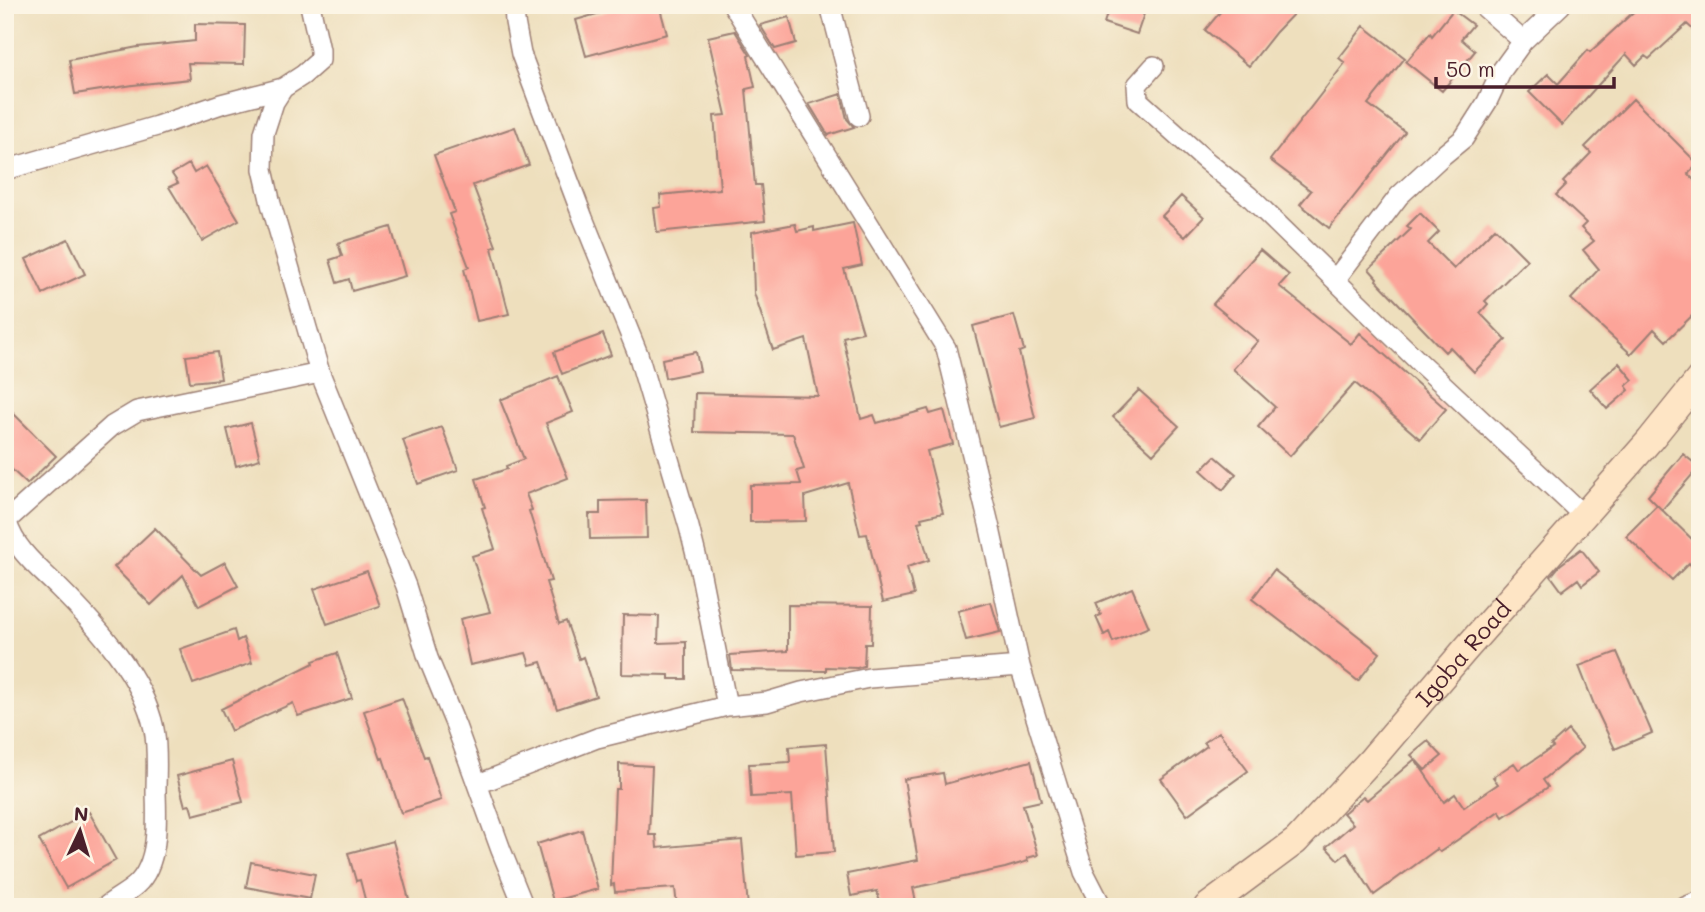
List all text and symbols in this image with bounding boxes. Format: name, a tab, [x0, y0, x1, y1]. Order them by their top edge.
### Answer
scale bar	[1436, 46, 1614, 90]
text: 50 m	[1446, 55, 1495, 82]
street label: Igoba Road	[1409, 594, 1517, 712]
north arrow	[46, 796, 116, 866]
text: N	[73, 801, 89, 827]

